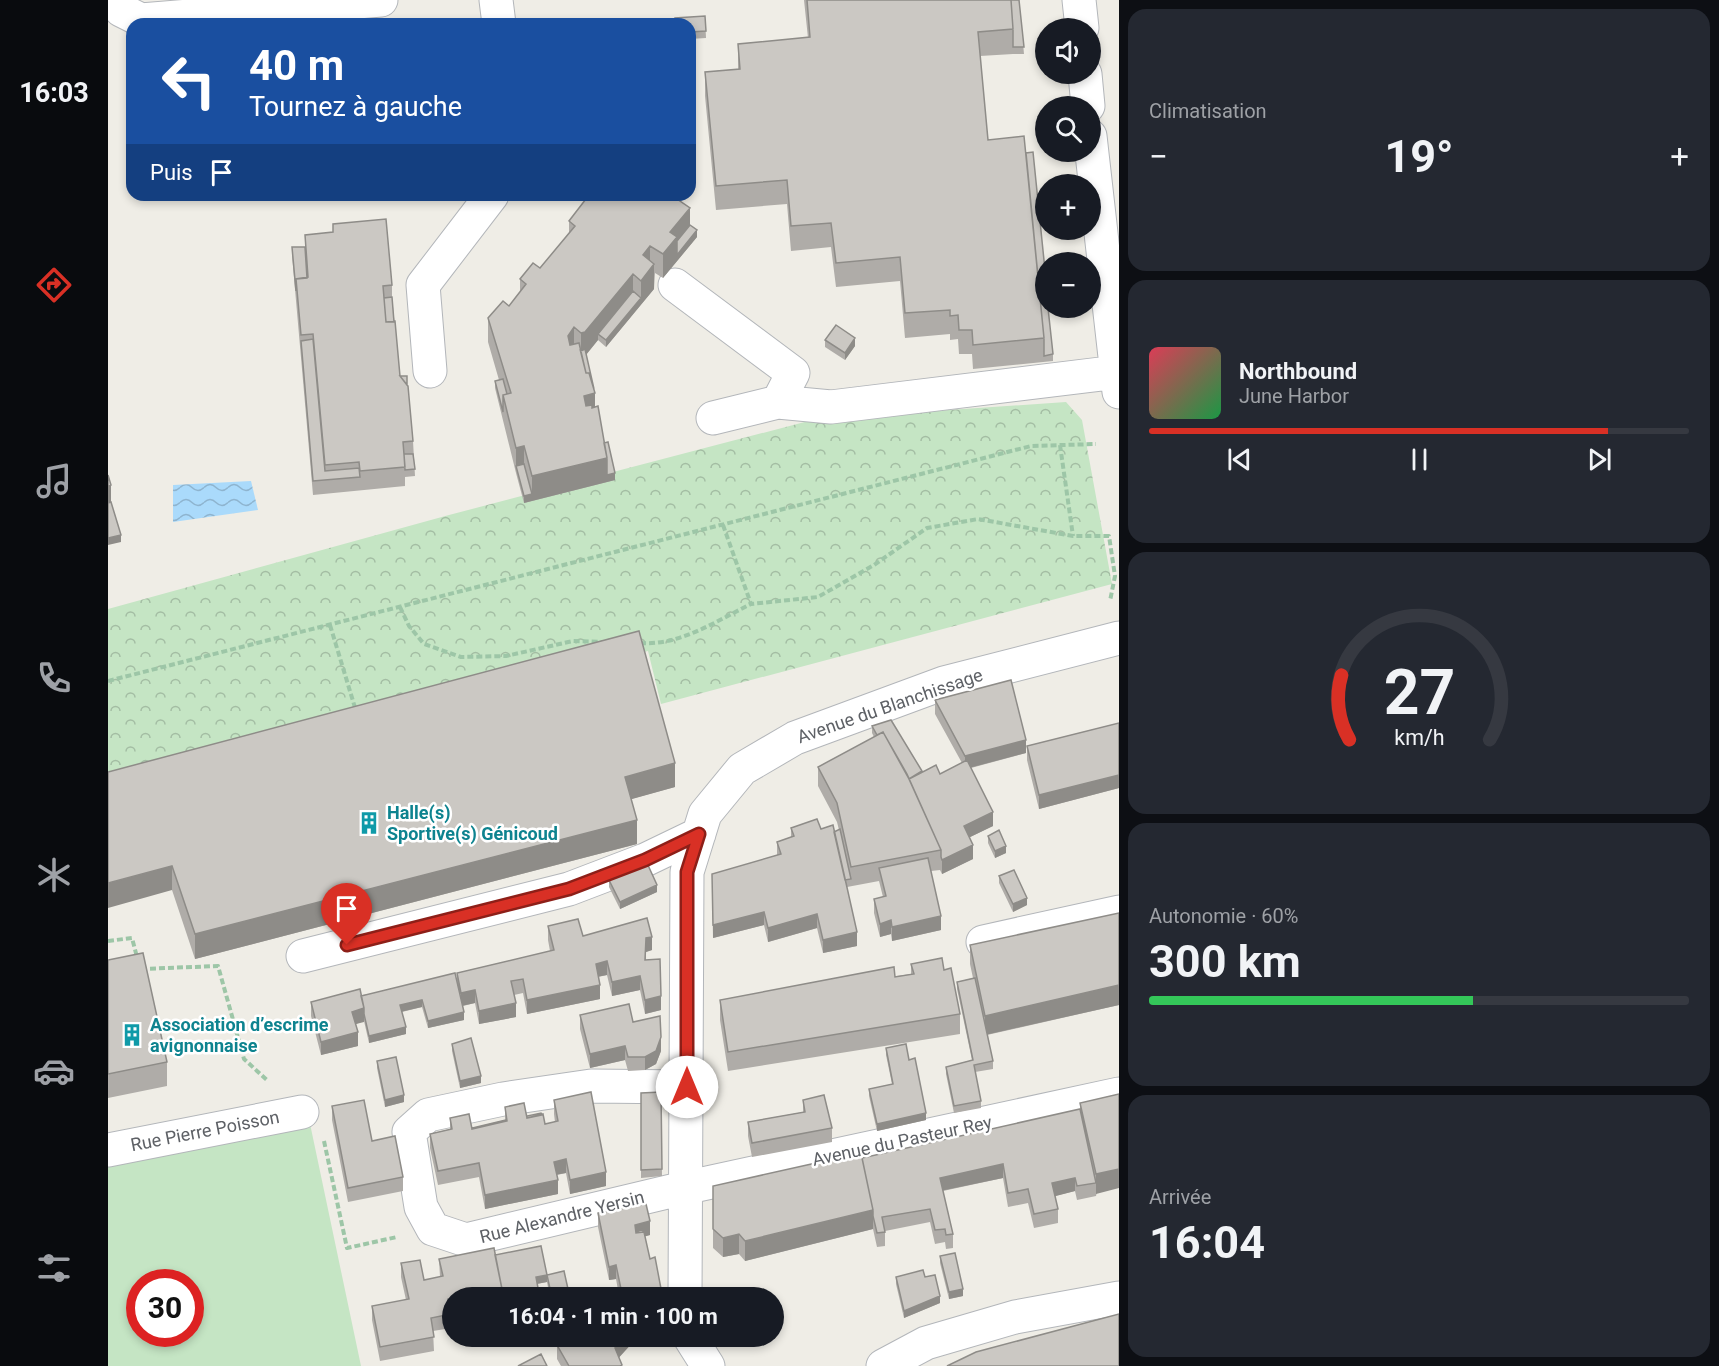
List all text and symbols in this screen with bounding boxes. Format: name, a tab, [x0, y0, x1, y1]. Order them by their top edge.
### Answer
map controls	[1035, 18, 1101, 318]
button: sound	[1035, 18, 1101, 84]
text: 40 m	[249, 41, 344, 90]
icon: left	[150, 42, 228, 120]
text: 16:03	[19, 77, 89, 109]
text: Tournez à gauche	[249, 91, 462, 123]
button: search	[1035, 96, 1101, 162]
text: Climatisation	[1149, 99, 1267, 123]
text: 19°	[1384, 130, 1454, 183]
text: −	[1149, 137, 1168, 176]
text: +	[1670, 137, 1689, 176]
icon: arrive	[205, 156, 238, 189]
text: Puis	[150, 160, 193, 185]
button: +	[1035, 174, 1101, 240]
button: −	[1035, 252, 1101, 318]
icon: directions	[33, 264, 75, 306]
text: Northbound	[1239, 359, 1357, 384]
text: June Harbor	[1239, 384, 1349, 408]
icon: previous	[1223, 443, 1256, 476]
icon: pause	[1403, 443, 1436, 476]
icon: next	[1583, 443, 1616, 476]
icon: music	[33, 460, 75, 502]
text: 27	[1383, 656, 1455, 729]
icon: phone	[33, 657, 75, 699]
street label: Avenue du Blanchissage	[794, 664, 985, 747]
text: km/h	[1394, 725, 1444, 750]
place label: Halle(s) Sportive(s) Génicoud	[387, 802, 558, 845]
building icon: Halle(s) Sportive(s) Génicoud	[356, 810, 382, 836]
icon: climate	[33, 854, 75, 896]
pin	[321, 883, 372, 945]
icon: arrive	[330, 892, 363, 925]
text: Autonomie · 60%	[1149, 904, 1298, 928]
text: 300 km	[1149, 935, 1301, 988]
place label: Association d’escrime avignonnaise	[150, 1014, 329, 1056]
building icon: Association d’escrime avignonnaise	[119, 1022, 145, 1048]
icon: car	[33, 1050, 75, 1092]
position arrow	[655, 1055, 719, 1119]
street label: Rue Pierre Poisson	[129, 1106, 281, 1155]
street label: Avenue du Pasteur Rey	[810, 1111, 994, 1170]
text: Arrivée	[1149, 1185, 1211, 1209]
street label: Rue Alexandre Yersin	[477, 1186, 646, 1247]
text: 16:04	[1149, 1216, 1265, 1269]
icon: filters	[33, 1247, 75, 1289]
speed limit sign: 30	[126, 1269, 204, 1347]
text: 16:04 · 1 min · 100 m	[508, 1304, 718, 1329]

